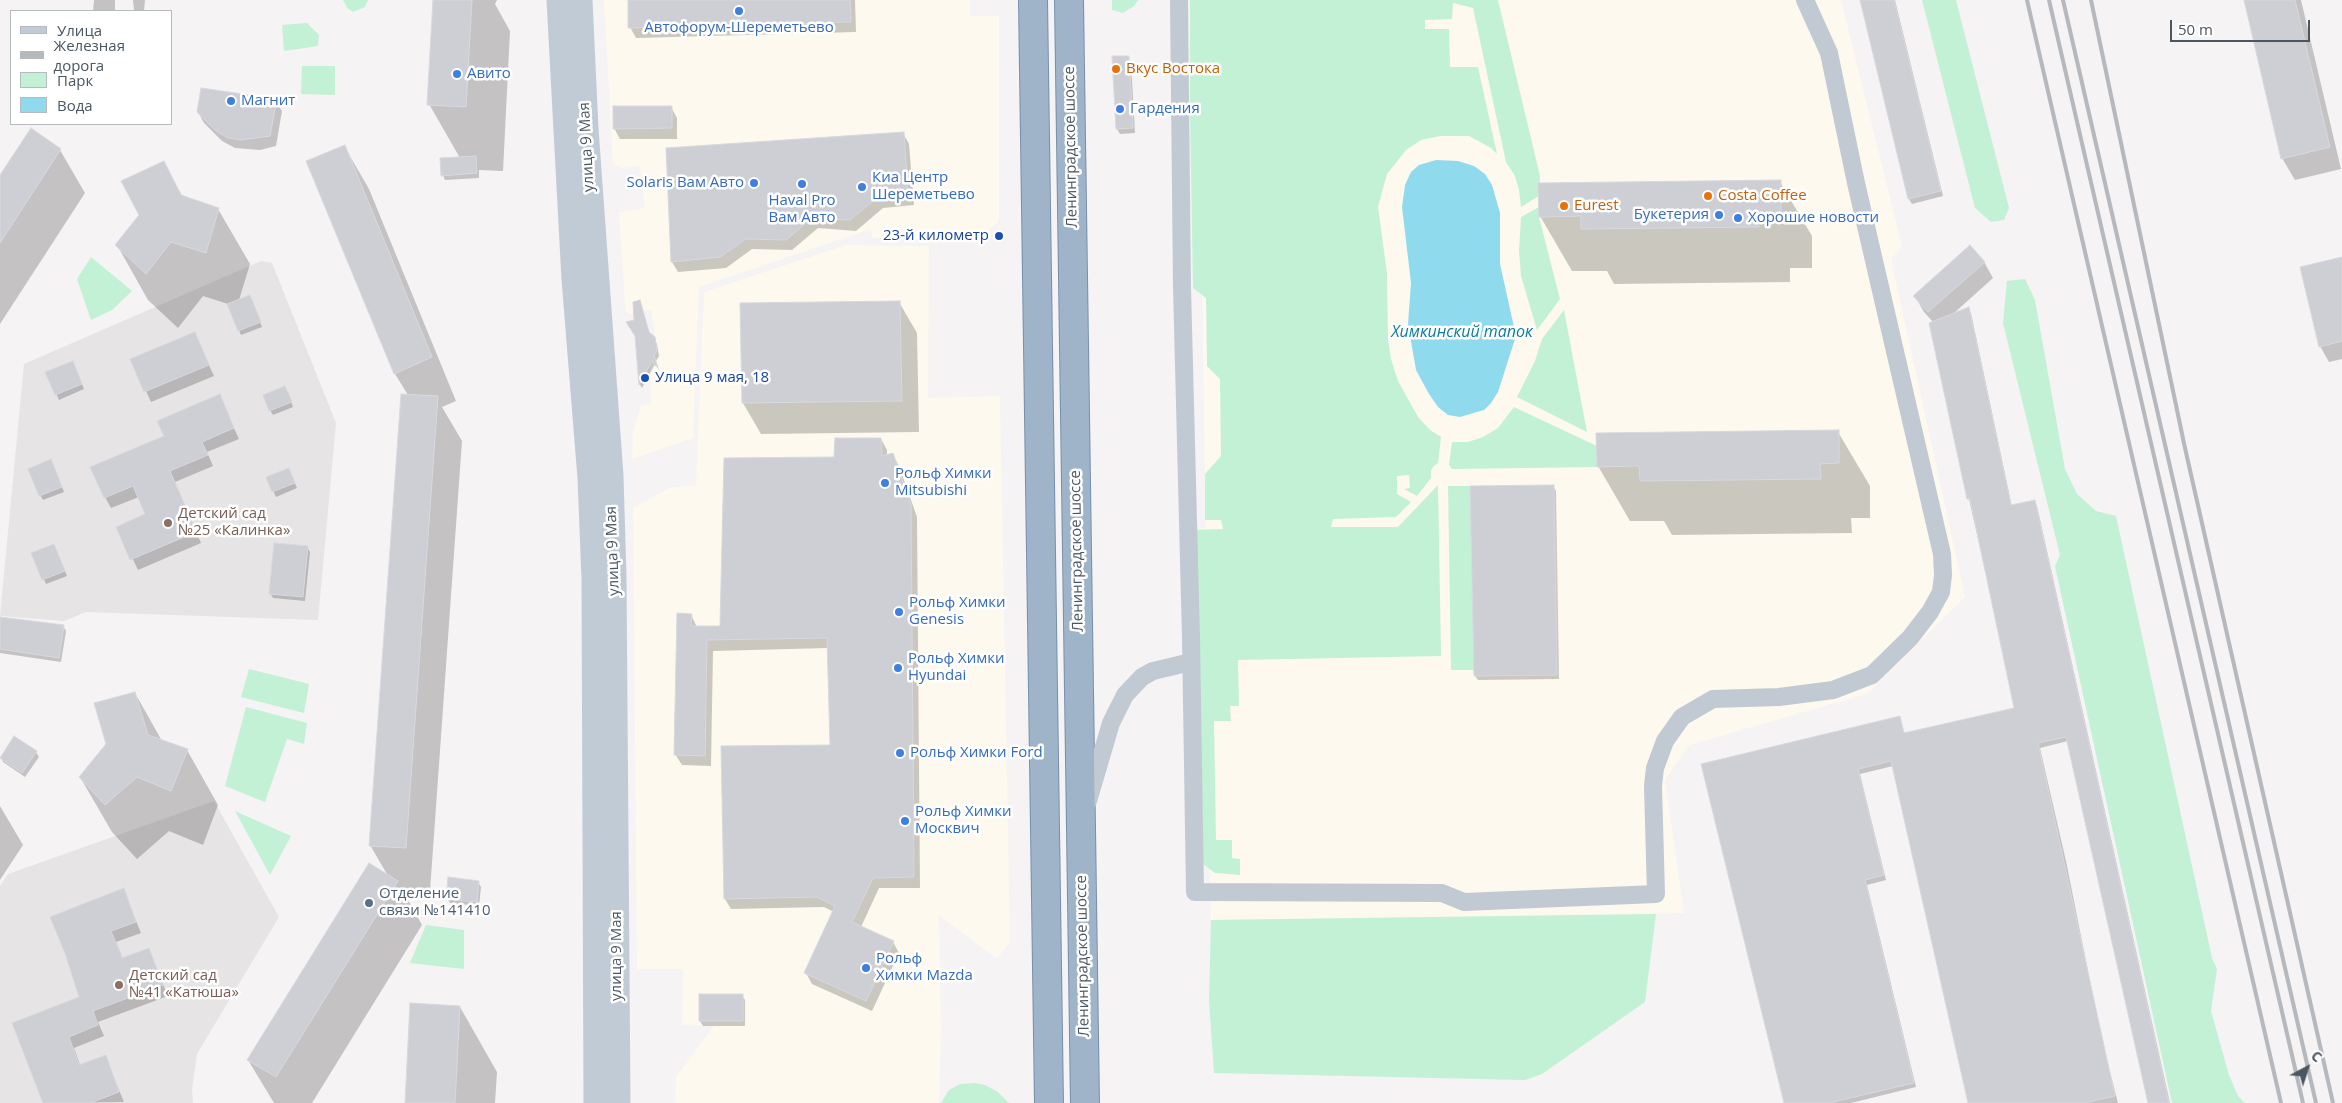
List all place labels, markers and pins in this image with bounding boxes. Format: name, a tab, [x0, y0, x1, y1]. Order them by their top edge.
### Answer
marker: Автофорум-Шереметьево	[733, 5, 745, 17]
place label: Автофорум-Шереметьево	[644, 19, 834, 37]
place label: Вкус Востока	[1126, 60, 1220, 78]
marker: Вкус Востока	[1110, 63, 1122, 75]
place label: Авито	[467, 65, 511, 83]
marker: Авито	[451, 68, 463, 80]
place label: Магнит	[241, 92, 295, 110]
marker: Магнит	[225, 95, 237, 107]
place label: Гардения	[1130, 100, 1200, 118]
marker: Гардения	[1114, 103, 1126, 115]
place label: Киа Центр Шереметьево	[872, 169, 975, 204]
place label: Solaris Вам Авто	[627, 174, 744, 192]
marker: Solaris Вам Авто	[748, 177, 760, 189]
marker: Haval Pro Вам Авто	[796, 178, 808, 190]
marker: Киа Центр Шереметьево	[856, 181, 868, 193]
place label: Costa Coffee	[1718, 187, 1807, 205]
marker: Costa Coffee	[1702, 190, 1714, 202]
place label: Haval Pro Вам Авто	[768, 192, 836, 227]
place label: Eurest	[1574, 197, 1619, 215]
marker: Eurest	[1558, 200, 1570, 212]
place label: Букетерия	[1634, 206, 1709, 224]
marker: Букетерия	[1713, 209, 1725, 221]
place label: Хорошие новости	[1748, 209, 1879, 227]
marker: Хорошие новости	[1732, 212, 1744, 224]
place label: 23-й километр	[883, 227, 989, 245]
marker: 23-й километр	[993, 230, 1005, 242]
place label: Улица 9 мая, 18	[655, 369, 769, 387]
marker: Улица 9 мая, 18	[639, 372, 651, 384]
place label: Рольф Химки Mitsubishi	[895, 465, 992, 500]
marker: Рольф Химки Mitsubishi	[879, 477, 891, 489]
place label: Детский сад №25 «Калинка»	[178, 505, 290, 540]
marker: Детский сад №25 «Калинка»	[162, 517, 174, 529]
place label: Рольф Химки Genesis	[909, 594, 1006, 629]
marker: Рольф Химки Genesis	[893, 606, 905, 618]
place label: Рольф Химки Hyundai	[908, 650, 1005, 685]
marker: Рольф Химки Hyundai	[892, 662, 904, 674]
place label: Рольф Химки Ford	[910, 744, 1043, 762]
marker: Рольф Химки Ford	[894, 747, 906, 759]
place label: Рольф Химки Москвич	[915, 803, 1012, 838]
marker: Рольф Химки Москвич	[899, 815, 911, 827]
place label: Отделение связи №141410	[379, 885, 491, 920]
marker: Отделение связи №141410	[363, 897, 375, 909]
place label: Рольф Химки Mazda	[876, 950, 973, 985]
marker: Рольф Химки Mazda	[860, 962, 872, 974]
place label: Детский сад №41 «Катюша»	[129, 967, 239, 1002]
marker: Детский сад №41 «Катюша»	[113, 979, 125, 991]

